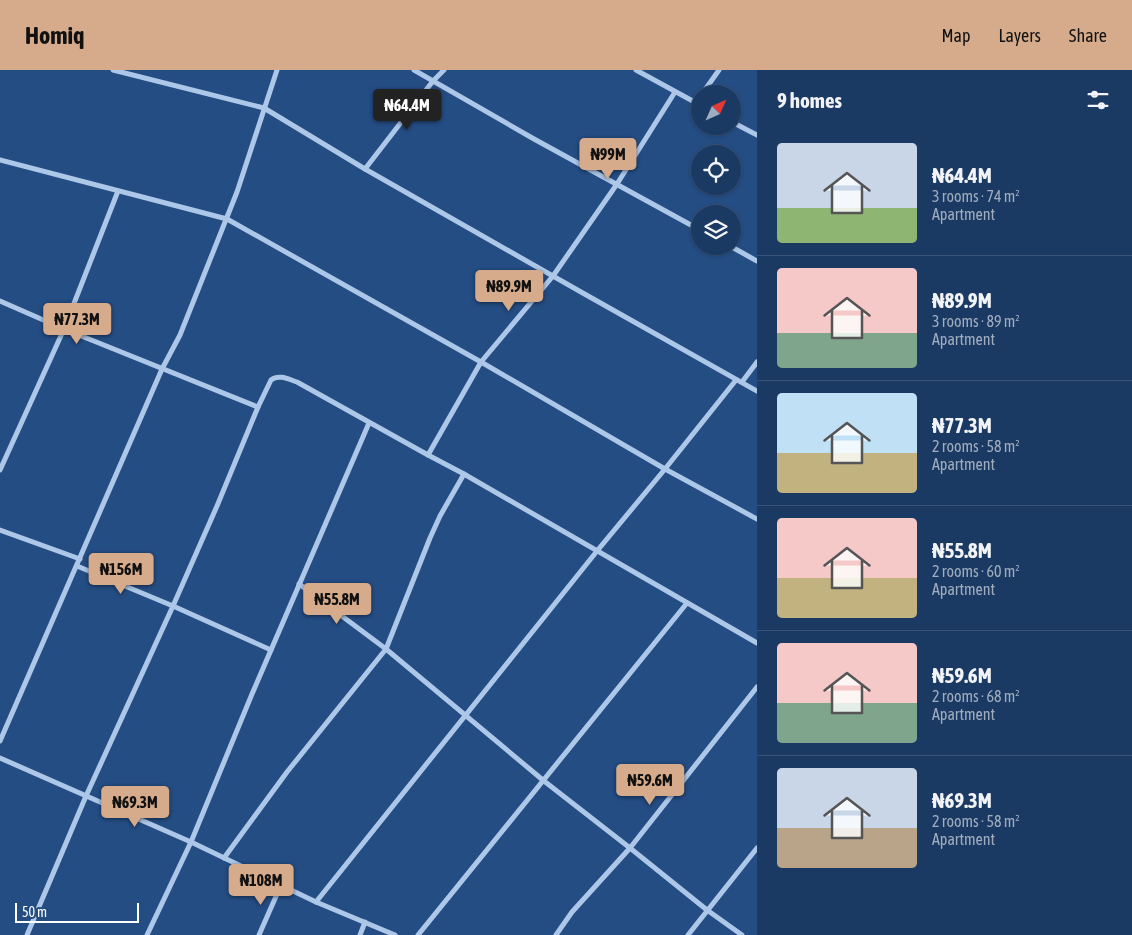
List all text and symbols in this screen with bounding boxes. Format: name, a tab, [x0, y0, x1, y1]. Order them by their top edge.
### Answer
text: Homiq	[25, 22, 84, 49]
text: Map	[941, 25, 970, 46]
text: Layers	[998, 25, 1041, 46]
text: Share	[1069, 25, 1107, 46]
north arrow	[691, 85, 741, 135]
map controls	[691, 85, 741, 255]
icon: filters	[1084, 86, 1112, 114]
pin: ₦64.4M	[366, 88, 448, 131]
text: 9 homes	[777, 88, 842, 112]
text: ₦64.4M	[384, 96, 430, 114]
pin: ₦99M	[578, 138, 638, 180]
text: ₦99M	[590, 145, 626, 163]
button: locate	[691, 145, 741, 195]
icon: home	[817, 163, 877, 223]
text: ₦64.4M	[932, 163, 992, 187]
text: 3 rooms · 74 m²	[932, 187, 1020, 205]
button: layers	[691, 205, 741, 255]
text: Apartment	[932, 205, 995, 223]
pin: ₦89.9M	[468, 270, 550, 312]
text: ₦89.9M	[486, 277, 532, 295]
icon: home	[817, 288, 877, 348]
text: ₦89.9M	[932, 288, 992, 312]
pin: ₦77.3M	[36, 302, 118, 345]
text: ₦77.3M	[54, 310, 100, 328]
text: 3 rooms · 89 m²	[932, 312, 1020, 330]
text: Apartment	[932, 330, 995, 348]
icon: home	[817, 413, 877, 473]
text: ₦77.3M	[932, 413, 992, 437]
text: 2 rooms · 58 m²	[932, 437, 1020, 455]
text: Apartment	[932, 455, 995, 473]
icon: home	[817, 538, 877, 598]
text: ₦55.8M	[932, 538, 992, 562]
pin: ₦156M	[86, 552, 156, 595]
text: ₦156M	[100, 560, 142, 578]
text: 2 rooms · 60 m²	[932, 562, 1020, 580]
text: Apartment	[932, 580, 995, 598]
pin: ₦55.8M	[296, 582, 378, 625]
text: ₦55.8M	[314, 590, 360, 608]
icon: home	[817, 663, 877, 723]
text: ₦59.6M	[932, 663, 992, 687]
text: 2 rooms · 68 m²	[932, 687, 1020, 705]
text: Apartment	[932, 705, 995, 723]
pin: ₦59.6M	[609, 764, 691, 806]
text: ₦59.6M	[627, 771, 673, 789]
pin: ₦69.3M	[94, 786, 176, 828]
icon: home	[817, 788, 877, 848]
text: ₦69.3M	[932, 788, 992, 812]
text: ₦69.3M	[112, 793, 158, 811]
text: 2 rooms · 58 m²	[932, 812, 1020, 830]
text: Apartment	[932, 830, 995, 848]
pin: ₦108M	[226, 864, 296, 906]
text: ₦108M	[240, 871, 282, 889]
scale bar	[15, 900, 139, 923]
text: 50 m	[22, 904, 47, 920]

